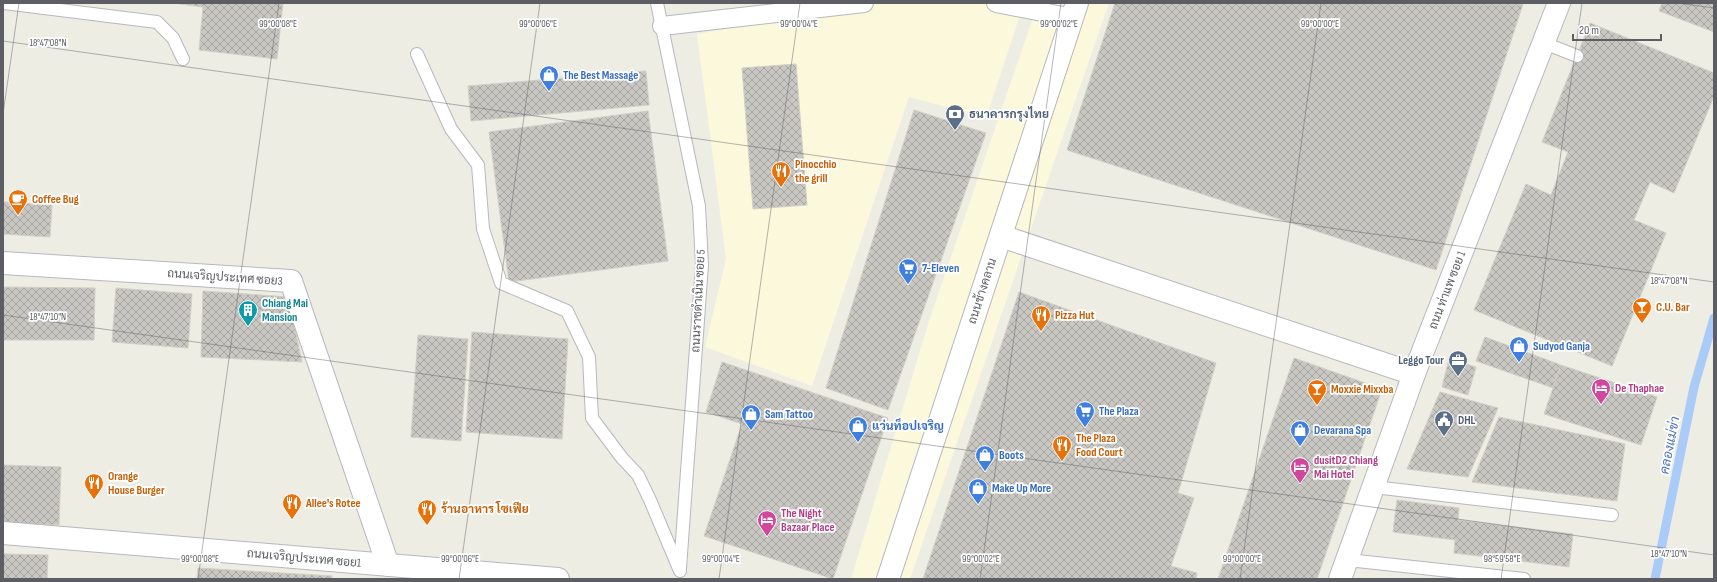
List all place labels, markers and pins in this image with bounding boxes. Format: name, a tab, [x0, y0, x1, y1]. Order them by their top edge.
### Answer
shop icon: The Best Massage	[538, 64, 560, 92]
place label: The Best Massage	[563, 68, 638, 83]
bank icon: ธนาคารกรุงไทย	[944, 103, 966, 131]
place label: ธนาคารกรุงไทย	[969, 106, 1049, 122]
place label: Pinocchio the grill	[795, 157, 837, 186]
restaurant icon: Pinocchio the grill	[770, 160, 792, 188]
cafe icon: Coffee Bug	[7, 188, 29, 216]
place label: Coffee Bug	[32, 192, 79, 207]
supermarket icon: 7-Eleven	[897, 257, 919, 285]
place label: 7-Eleven	[922, 261, 959, 276]
place label: Chiang Mai Mansion	[262, 296, 308, 325]
bar icon: C.U. Bar	[1631, 296, 1653, 324]
building icon: Chiang Mai Mansion	[237, 299, 259, 327]
place label: C.U. Bar	[1656, 300, 1690, 315]
restaurant icon: Pizza Hut	[1030, 304, 1052, 332]
place label: Pizza Hut	[1055, 308, 1095, 323]
shop icon: Sudyod Ganja	[1508, 335, 1530, 363]
place label: Sudyod Ganja	[1533, 339, 1590, 354]
office icon: Leggo Tour	[1447, 349, 1469, 377]
place label: Leggo Tour	[1398, 353, 1444, 368]
hotel icon: De Thaphae	[1590, 377, 1612, 405]
bar icon: Moxxie Mixxba	[1306, 378, 1328, 406]
place label: De Thaphae	[1615, 381, 1664, 396]
place label: Moxxie Mixxba	[1331, 382, 1393, 397]
supermarket icon: The Plaza	[1074, 400, 1096, 428]
shop icon: Sam Tattoo	[740, 403, 762, 431]
place label: The Plaza	[1099, 404, 1139, 419]
place label: Sam Tattoo	[765, 407, 813, 422]
public building icon: DHL	[1433, 409, 1455, 437]
place label: DHL	[1458, 413, 1476, 428]
shop icon: แว่นท็อปเจริญ	[847, 415, 869, 443]
place label: แว่นท็อปเจริญ	[872, 418, 944, 434]
shop icon: Devarana Spa	[1289, 419, 1311, 447]
place label: Devarana Spa	[1314, 423, 1371, 438]
place label: The Plaza Food Court	[1076, 431, 1123, 460]
restaurant icon: The Plaza Food Court	[1051, 434, 1073, 462]
shop icon: Boots	[974, 444, 996, 472]
place label: Boots	[999, 448, 1024, 463]
place label: dusitD2 Chiang Mai Hotel	[1314, 453, 1378, 482]
hotel icon: dusitD2 Chiang Mai Hotel	[1289, 456, 1311, 484]
place label: Orange House Burger	[108, 469, 165, 498]
restaurant icon: Orange House Burger	[83, 472, 105, 500]
shop icon: Make Up More	[967, 477, 989, 505]
place label: Make Up More	[992, 481, 1051, 496]
restaurant icon: Allee's Rotee	[281, 492, 303, 520]
place label: Allee's Rotee	[305, 496, 361, 511]
restaurant icon: ร้านอาหาร โซเฟีย	[416, 498, 438, 526]
place label: ร้านอาหาร โซเฟีย	[441, 501, 529, 517]
place label: The Night Bazaar Place	[781, 506, 835, 535]
hotel icon: The Night Bazaar Place	[756, 509, 778, 537]

